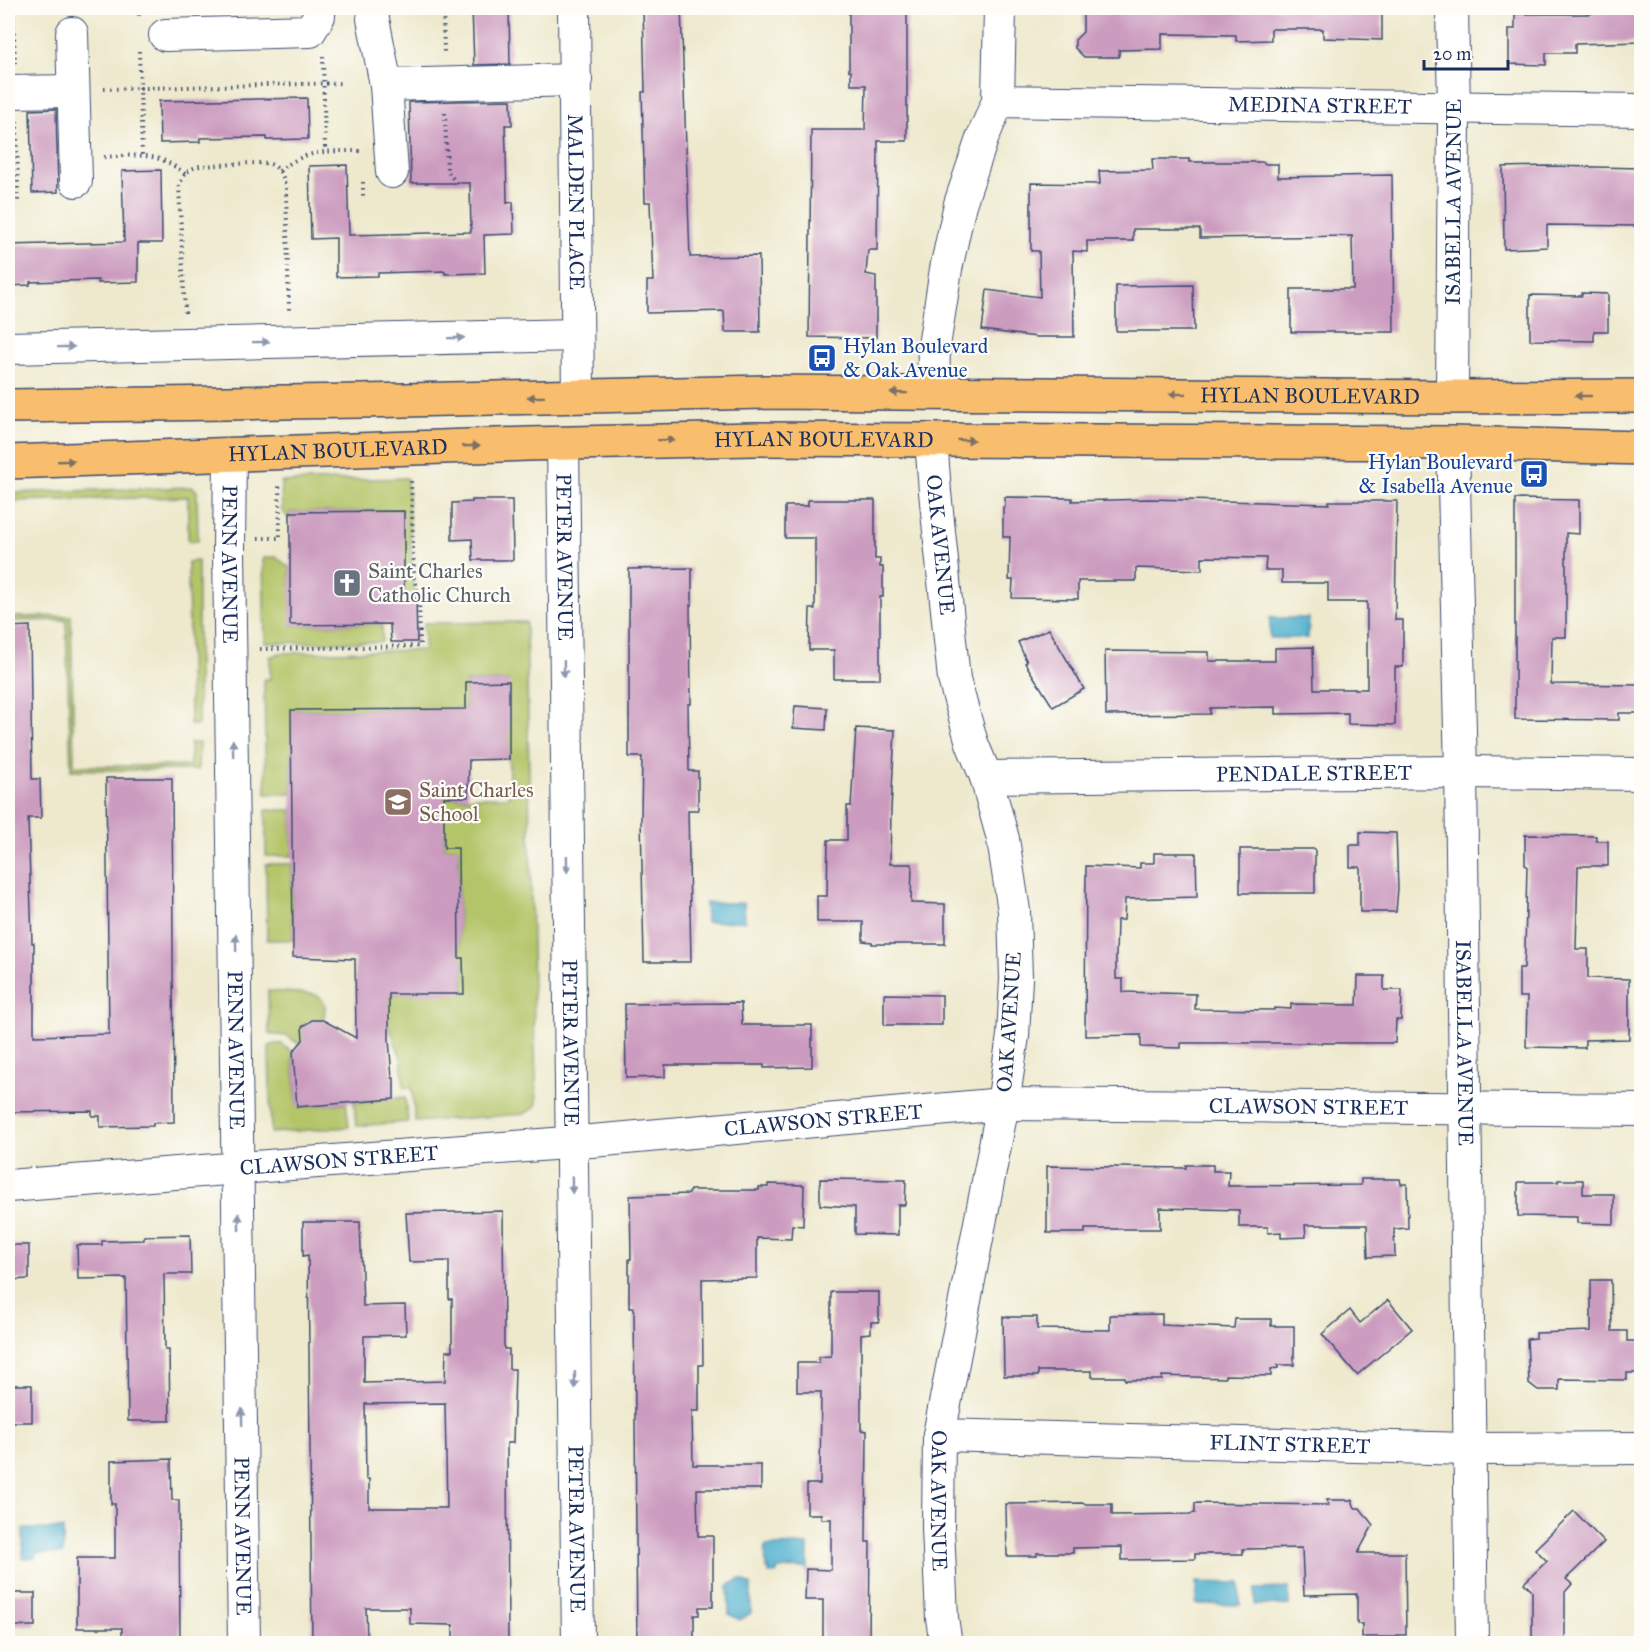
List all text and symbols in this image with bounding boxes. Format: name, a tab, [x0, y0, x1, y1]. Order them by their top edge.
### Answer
scale bar	[1424, 33, 1508, 71]
text: 20 m	[1433, 43, 1471, 65]
street label: MEDINA STREET	[1228, 91, 1412, 120]
street label: ISABELLA AVENUE	[1440, 99, 1467, 305]
street label: MALDEN PLACE	[562, 114, 590, 290]
one-way arrow	[446, 333, 465, 342]
place label: Hylan Boulevard & Oak Avenue	[843, 333, 989, 383]
one-way arrow	[251, 337, 270, 347]
one-way arrow	[56, 342, 75, 351]
bus stop icon: Hylan Boulevard & Oak Avenue	[806, 342, 838, 374]
street label: HYLAN BOULEVARD	[1200, 382, 1420, 410]
one-way arrow	[890, 388, 909, 398]
one-way arrow	[1169, 389, 1188, 399]
one-way arrow	[1574, 391, 1593, 401]
one-way arrow	[527, 392, 546, 402]
street label: HYLAN BOULEVARD	[713, 426, 934, 453]
street label: HYLAN BOULEVARD	[228, 434, 448, 467]
one-way arrow	[956, 435, 975, 444]
one-way arrow	[656, 436, 675, 445]
one-way arrow	[461, 441, 480, 451]
place label: Hylan Boulevard & Isabella Avenue	[1359, 449, 1513, 499]
one-way arrow	[56, 456, 75, 466]
bus stop icon: Hylan Boulevard & Isabella Avenue	[1518, 458, 1550, 490]
street label: PETER AVENUE	[550, 473, 578, 641]
street label: OAK AVENUE	[921, 473, 960, 616]
street label: PENN AVENUE	[216, 484, 243, 644]
place label: Saint Charles Catholic Church	[368, 558, 511, 608]
church icon: Saint Charles Catholic Church	[331, 567, 363, 599]
one-way arrow	[559, 660, 569, 679]
one-way arrow	[228, 739, 238, 758]
street label: PENDALE STREET	[1216, 760, 1412, 788]
place label: Saint Charles School	[419, 777, 534, 827]
school or university icon: Saint Charles School	[382, 786, 414, 818]
one-way arrow	[562, 855, 572, 874]
one-way arrow	[231, 934, 240, 953]
street label: ISABELLA AVENUE	[1450, 940, 1479, 1146]
street label: OAK AVENUE	[991, 951, 1027, 1093]
street label: PETER AVENUE	[556, 959, 585, 1127]
street label: PENN AVENUE	[222, 970, 250, 1130]
street label: CLAWSON STREET	[1209, 1093, 1408, 1121]
street label: CLAWSON STREET	[723, 1098, 924, 1142]
street label: CLAWSON STREET	[239, 1140, 439, 1181]
one-way arrow	[567, 1176, 577, 1195]
one-way arrow	[234, 1213, 244, 1232]
one-way arrow	[570, 1371, 580, 1390]
one-way arrow	[237, 1408, 246, 1427]
street label: FLINT STREET	[1209, 1429, 1371, 1459]
street label: OAK AVENUE	[925, 1430, 953, 1572]
street label: PETER AVENUE	[563, 1445, 591, 1613]
street label: PENN AVENUE	[228, 1456, 257, 1616]

